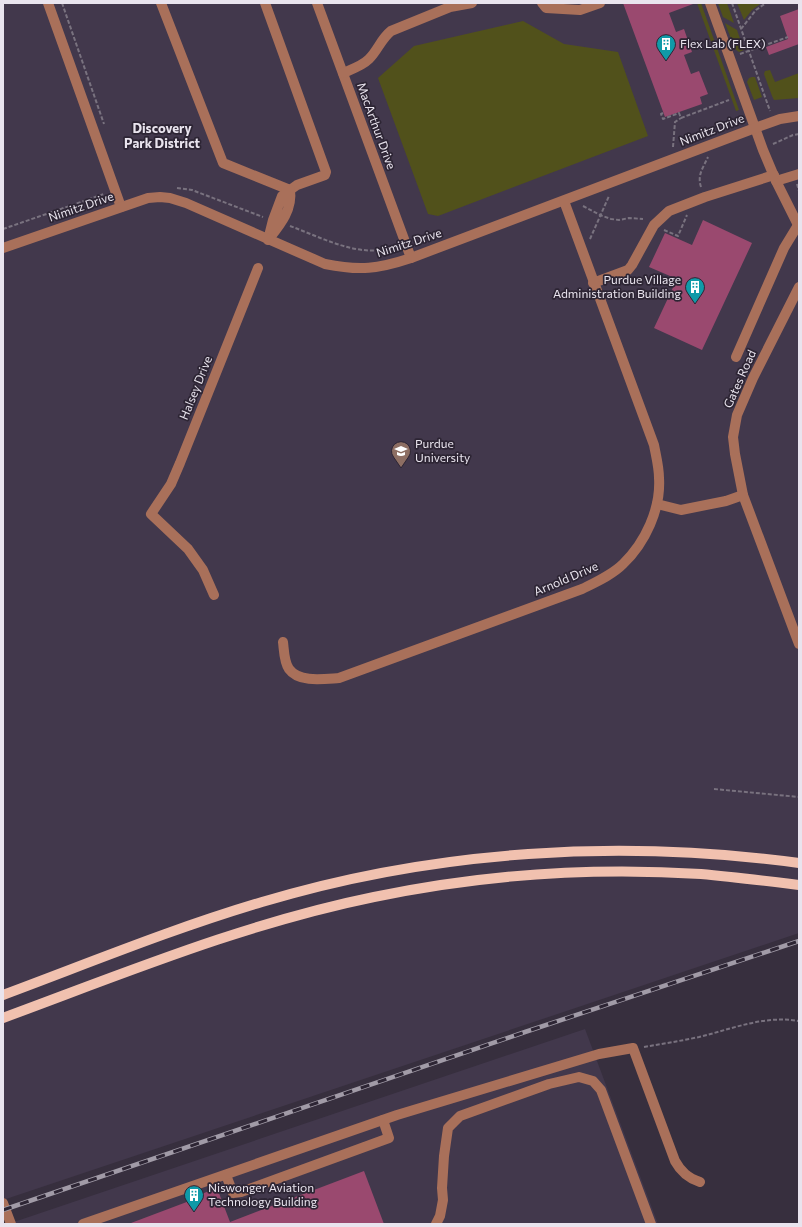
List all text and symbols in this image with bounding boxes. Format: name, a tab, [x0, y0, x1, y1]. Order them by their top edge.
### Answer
building icon: Flex Lab (FLEX)	[655, 33, 677, 61]
place label: Flex Lab (FLEX)	[680, 36, 766, 50]
street label: MacArthur Drive	[355, 80, 399, 171]
street label: Nimitz Drive	[677, 110, 746, 148]
district label: Discovery Park District	[124, 120, 201, 151]
street label: Nimitz Drive	[46, 188, 115, 224]
street label: Nimitz Drive	[374, 225, 443, 259]
place label: Purdue Village Administration Building	[553, 272, 681, 300]
building icon: Purdue Village Administration Building	[684, 276, 706, 304]
street label: Gates Road	[720, 347, 758, 410]
street label: Halsey Drive	[176, 354, 214, 422]
place label: Purdue University	[415, 436, 470, 464]
school or university icon: Purdue University	[390, 440, 412, 468]
street label: Arnold Drive	[531, 558, 600, 598]
place label: Niswonger Aviation Technology Building	[208, 1180, 318, 1208]
building icon: Niswonger Aviation Technology Building	[183, 1184, 205, 1212]

